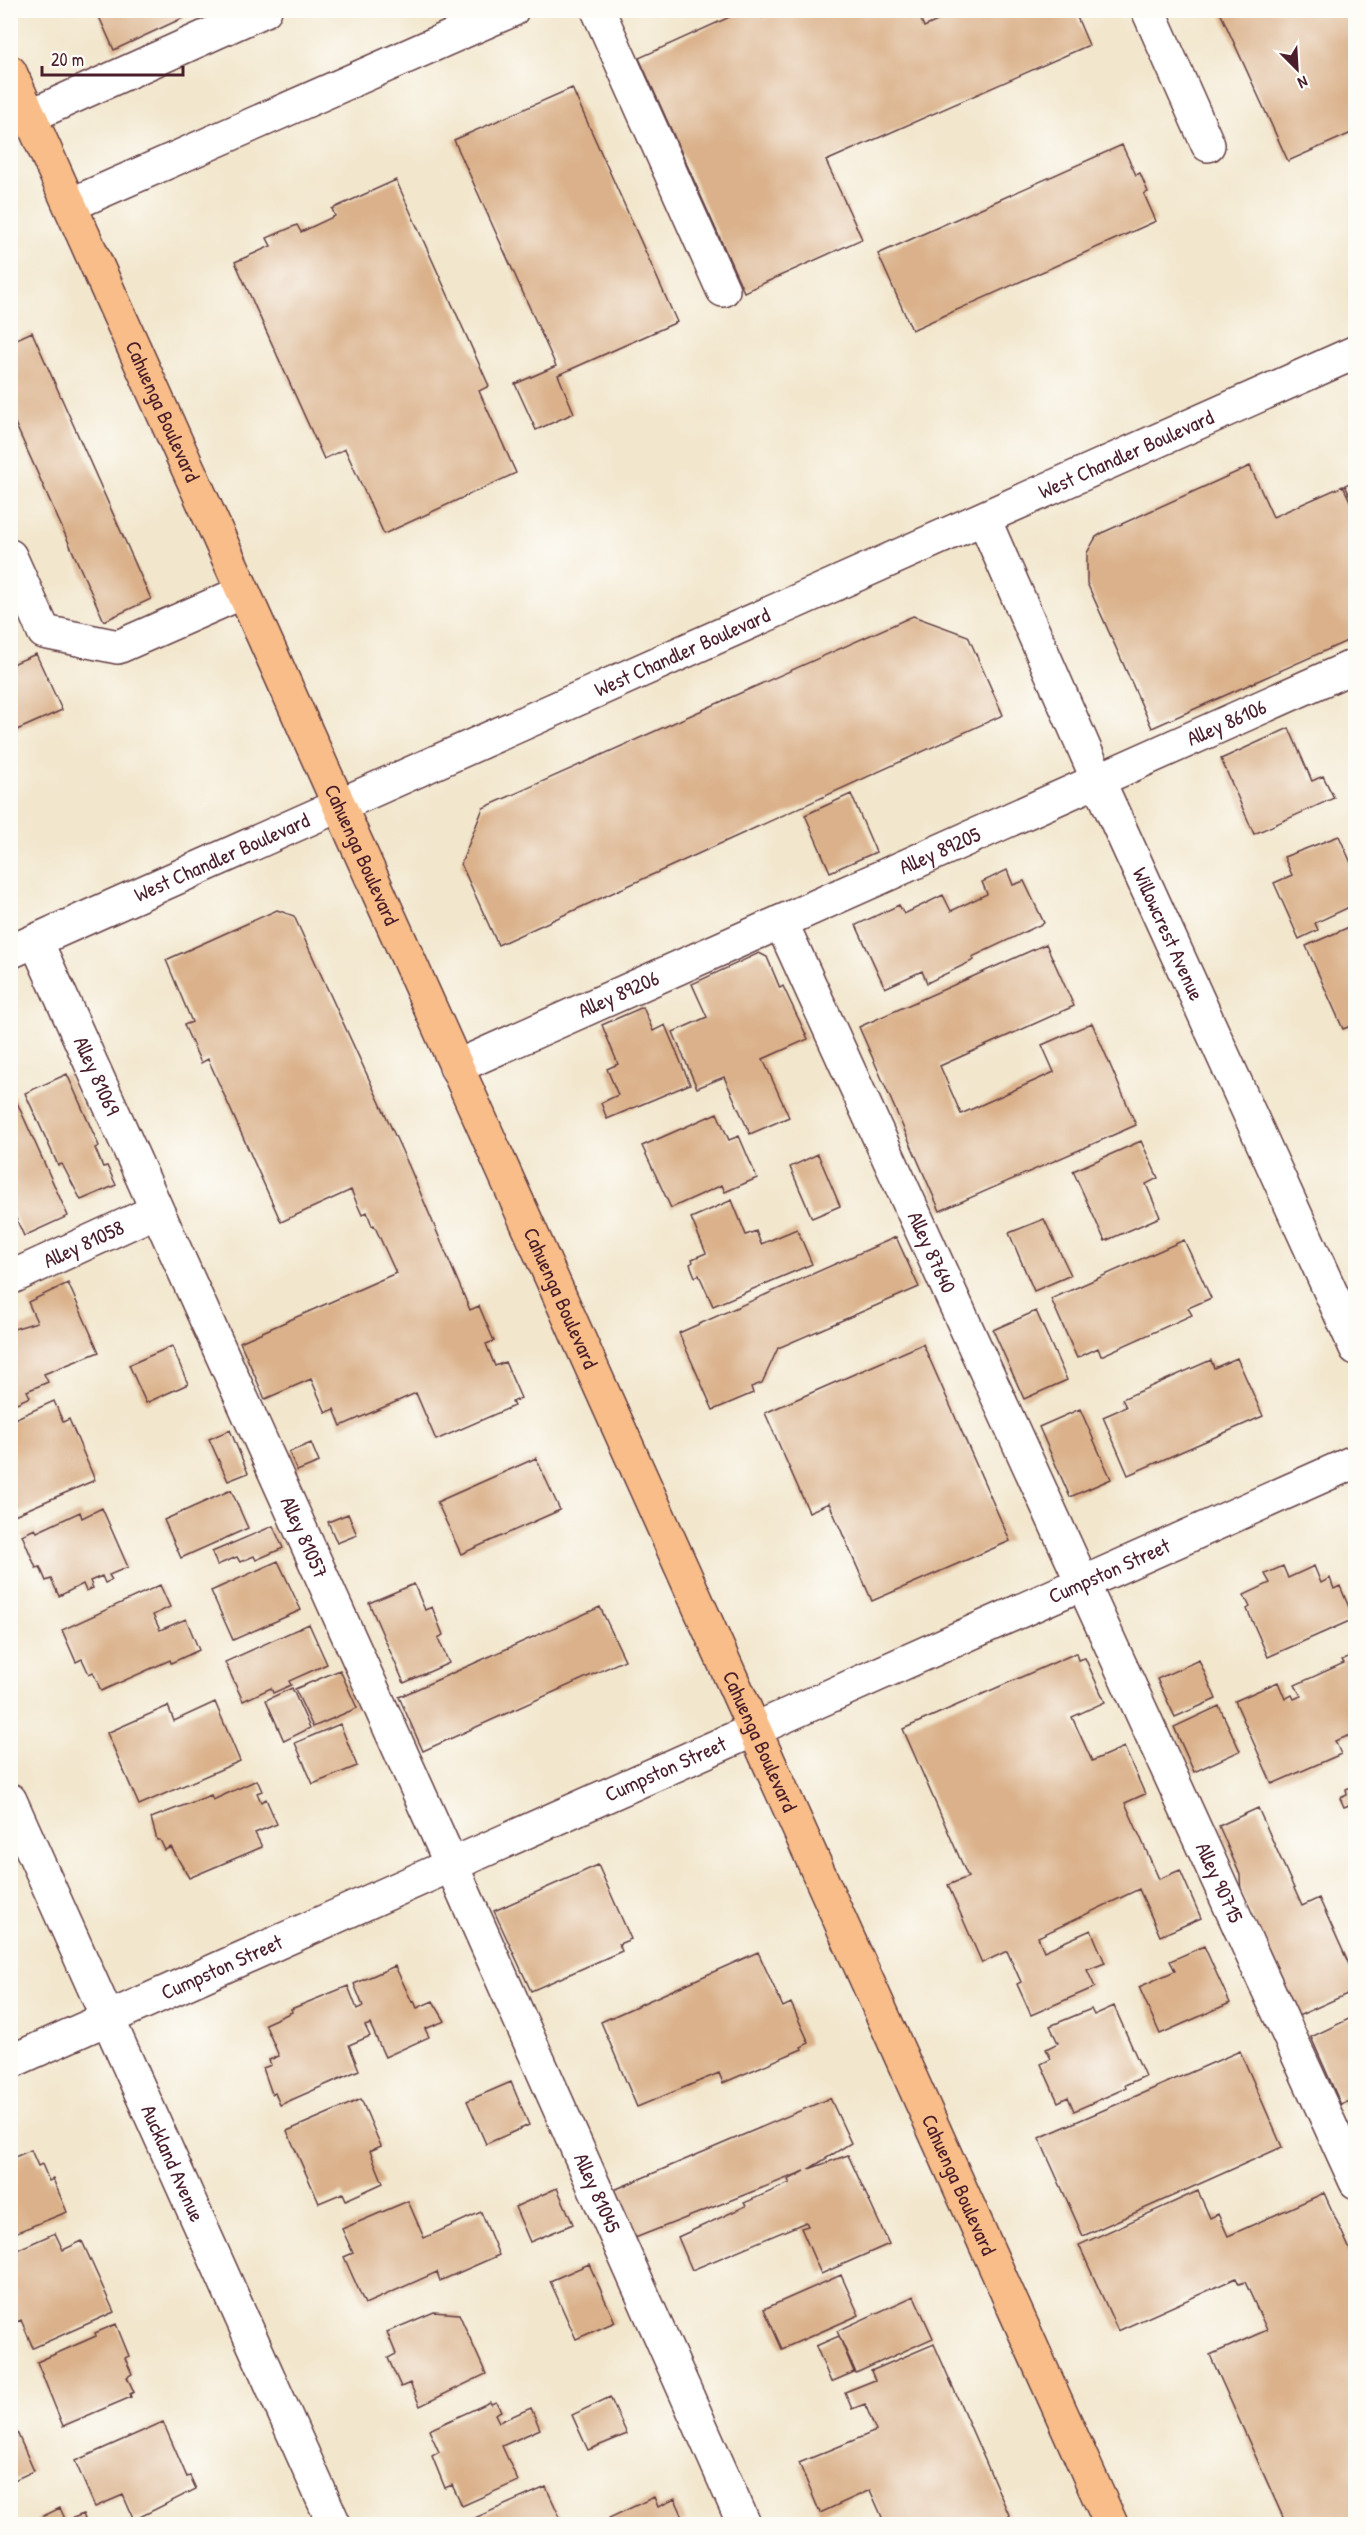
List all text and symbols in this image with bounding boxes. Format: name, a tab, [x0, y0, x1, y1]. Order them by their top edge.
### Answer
scale bar	[42, 39, 183, 77]
north arrow	[1267, 39, 1327, 99]
text: 20 m	[51, 47, 84, 72]
text: N	[1294, 71, 1311, 95]
street label: Cahuenga Boulevard	[119, 336, 207, 486]
street label: West Chandler Boulevard	[1034, 402, 1218, 506]
street label: West Chandler Boulevard	[590, 600, 774, 704]
street label: Alley 86106	[1182, 692, 1271, 753]
street label: Cahuenga Boulevard	[318, 779, 406, 930]
street label: West Chandler Boulevard	[129, 805, 314, 909]
street label: Alley 89205	[894, 819, 985, 881]
street label: Willowcrest Avenue	[1126, 863, 1211, 1005]
street label: Alley 89206	[573, 963, 663, 1025]
street label: Alley 81069	[67, 1032, 128, 1120]
street label: Alley 87640	[901, 1207, 963, 1297]
street label: Alley 81058	[38, 1213, 128, 1275]
street label: Cahuenga Boulevard	[517, 1223, 605, 1373]
street label: Alley 81057	[274, 1492, 336, 1583]
street label: Cumpston Street	[1044, 1531, 1175, 1610]
street label: Cahuenga Boulevard	[716, 1666, 804, 1816]
street label: Cumpston Street	[600, 1729, 731, 1809]
street label: Alley 90715	[1189, 1838, 1251, 1927]
street label: Cumpston Street	[156, 1927, 288, 2007]
street label: Auckland Avenue	[134, 2100, 212, 2226]
street label: Cahuenga Boulevard	[915, 2109, 1003, 2260]
street label: Alley 81045	[567, 2148, 628, 2237]

